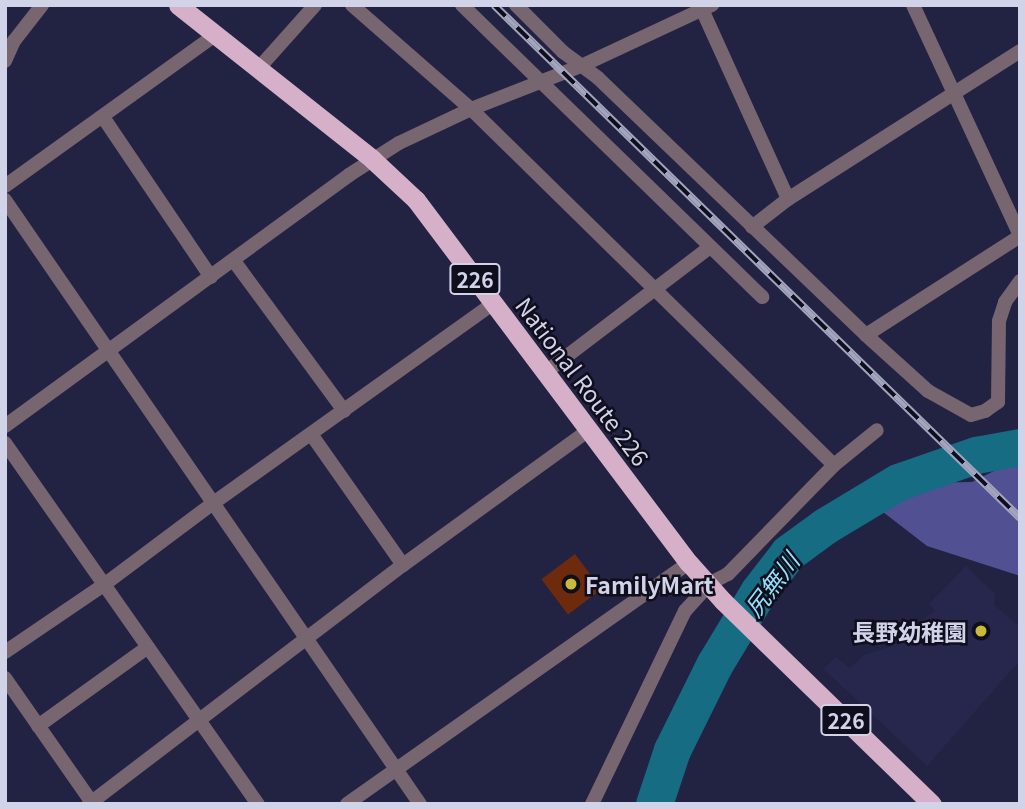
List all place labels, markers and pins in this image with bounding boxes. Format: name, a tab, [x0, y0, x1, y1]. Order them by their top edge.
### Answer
place label: FamilyMart	[585, 570, 714, 598]
marker: FamilyMart	[563, 576, 579, 592]
place label: 長野幼稚園	[852, 617, 967, 645]
marker: 長野幼稚園	[973, 623, 989, 639]

